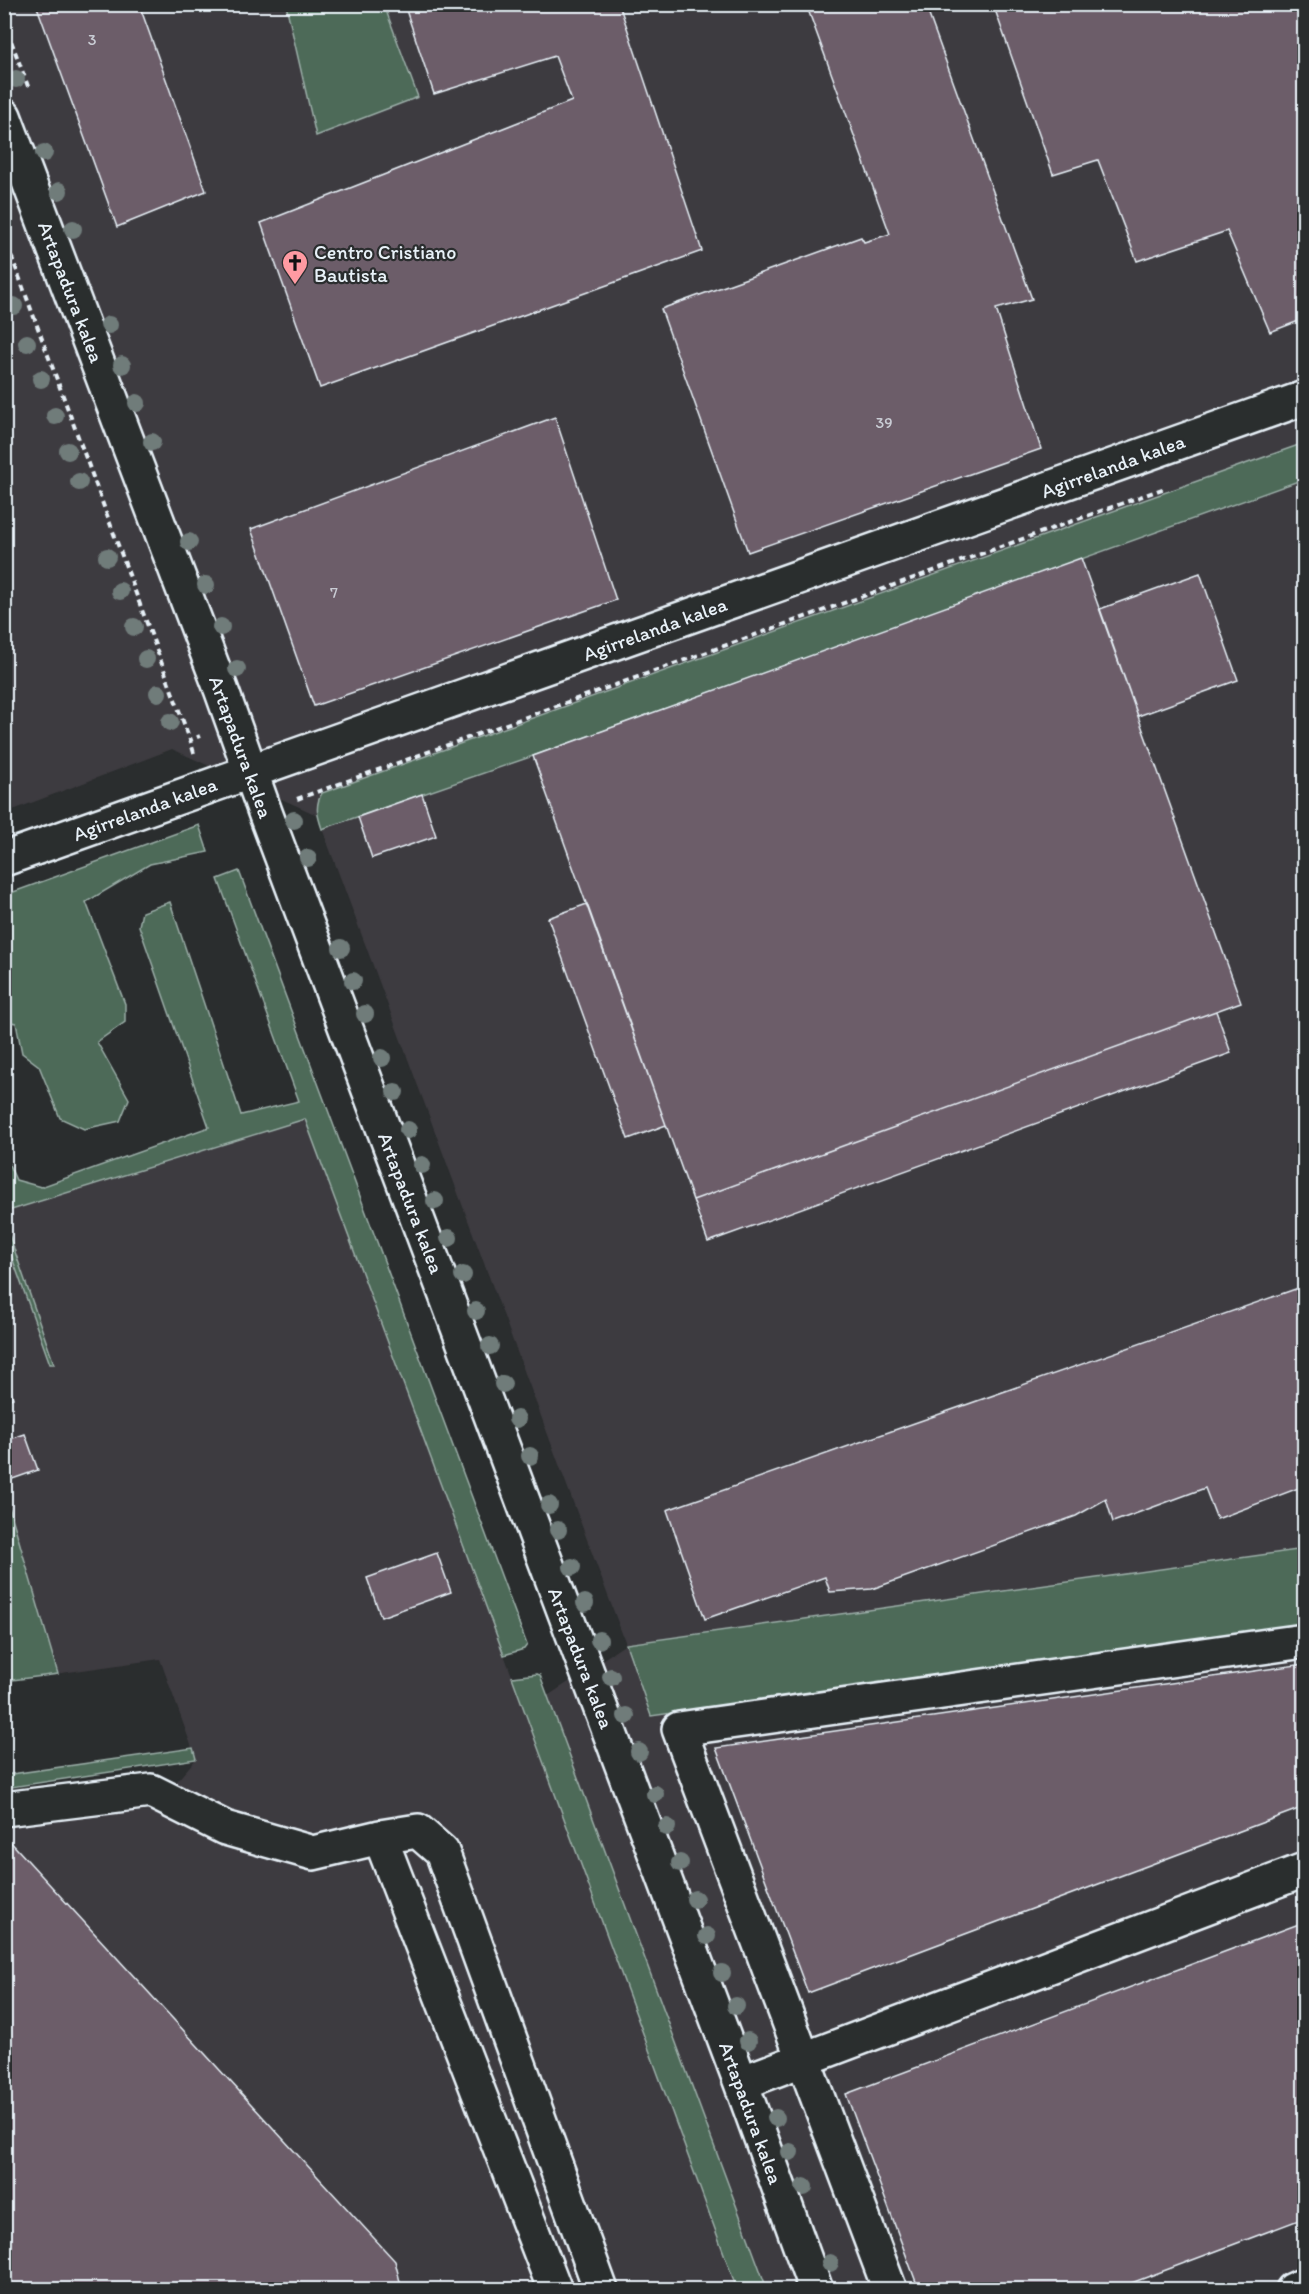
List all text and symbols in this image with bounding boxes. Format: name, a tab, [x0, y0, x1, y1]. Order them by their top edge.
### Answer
house number: 3	[88, 30, 97, 49]
street label: Artapadura kalea	[33, 218, 109, 367]
place label: Centro Cristiano Bautista	[314, 240, 456, 287]
church icon: Centro Cristiano Bautista	[280, 248, 310, 286]
house number: 39	[875, 413, 893, 432]
street label: Agirrelanda kalea	[1038, 429, 1189, 503]
house number: 7	[330, 583, 338, 602]
street label: Agirrelanda kalea	[580, 592, 731, 666]
street label: Artapadura kalea	[204, 673, 278, 822]
street label: Agirrelanda kalea	[70, 772, 221, 846]
street label: Artapadura kalea	[373, 1129, 449, 1278]
street label: Artapadura kalea	[543, 1584, 619, 1733]
street label: Artapadura kalea	[714, 2039, 788, 2188]

